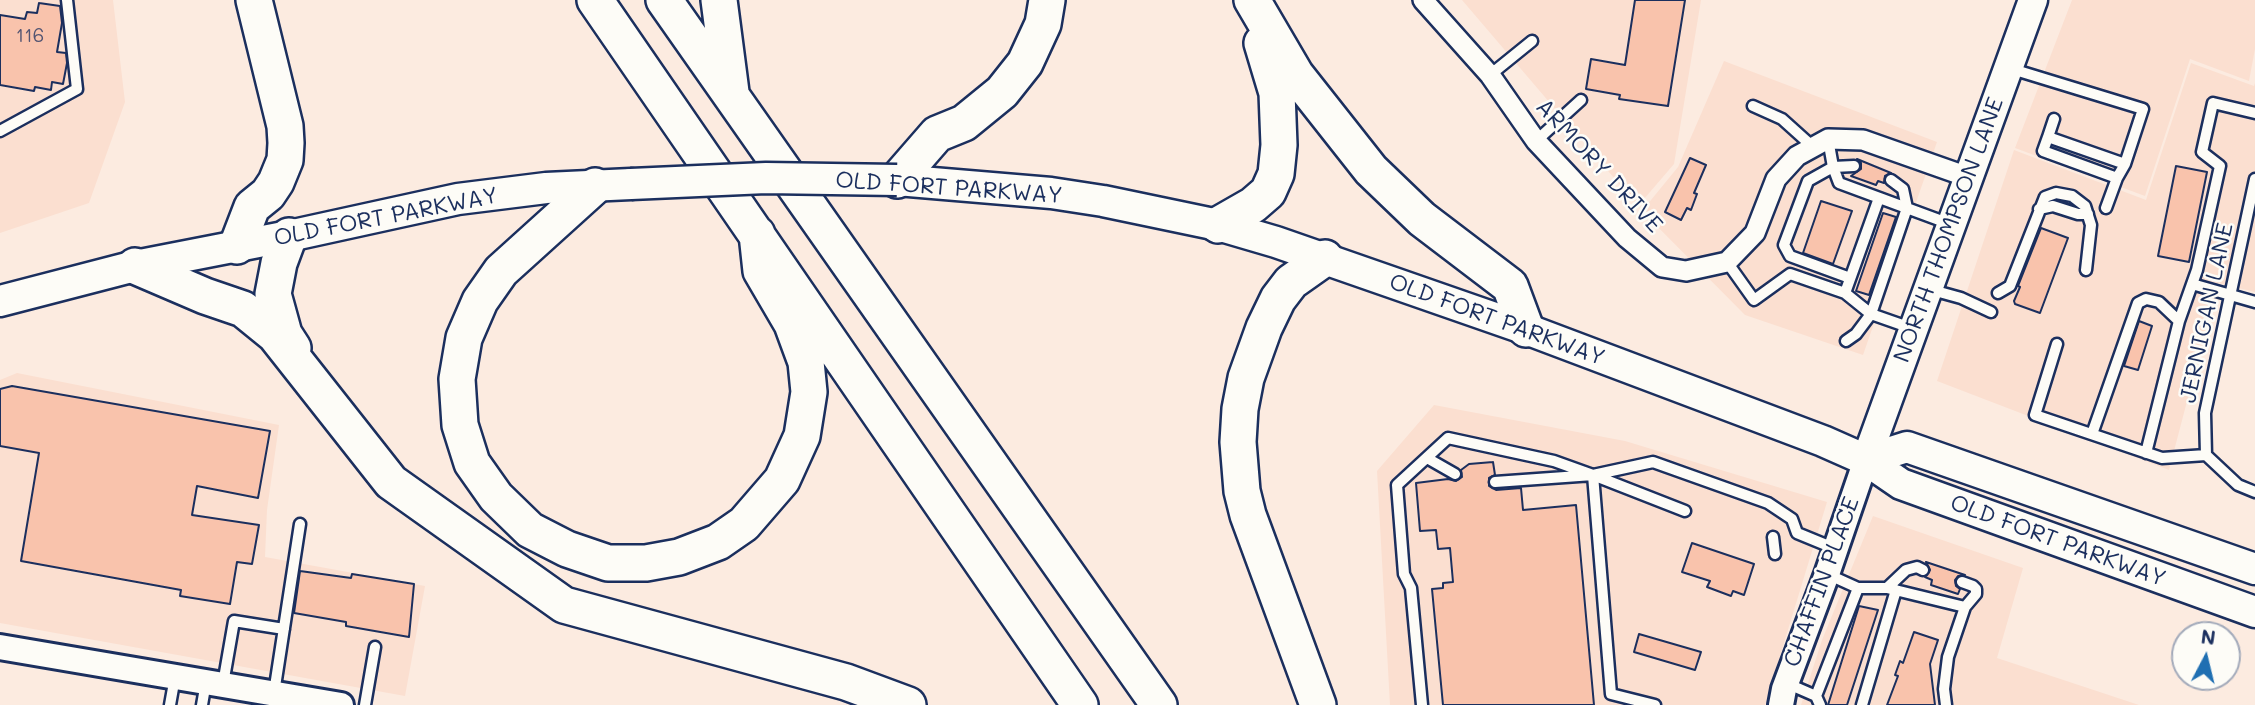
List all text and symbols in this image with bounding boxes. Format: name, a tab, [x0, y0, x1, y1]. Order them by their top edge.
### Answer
house number: 116	[16, 25, 44, 47]
street label: ARMORY DRIVE	[1530, 93, 1668, 239]
street label: NORTH THOMPSON LANE	[1888, 94, 2010, 366]
street label: OLD FORT PARKWAY	[835, 166, 1063, 210]
street label: OLD FORT PARKWAY	[272, 182, 500, 252]
street label: JERNIGAN LANE	[2174, 221, 2240, 405]
street label: OLD FORT PARKWAY	[1385, 268, 1609, 372]
street label: OLD FORT PARKWAY	[1946, 489, 2170, 593]
street label: CHAFFIN PLACE	[1778, 493, 1866, 671]
north arrow	[2171, 621, 2241, 691]
text: N	[2200, 623, 2217, 650]

